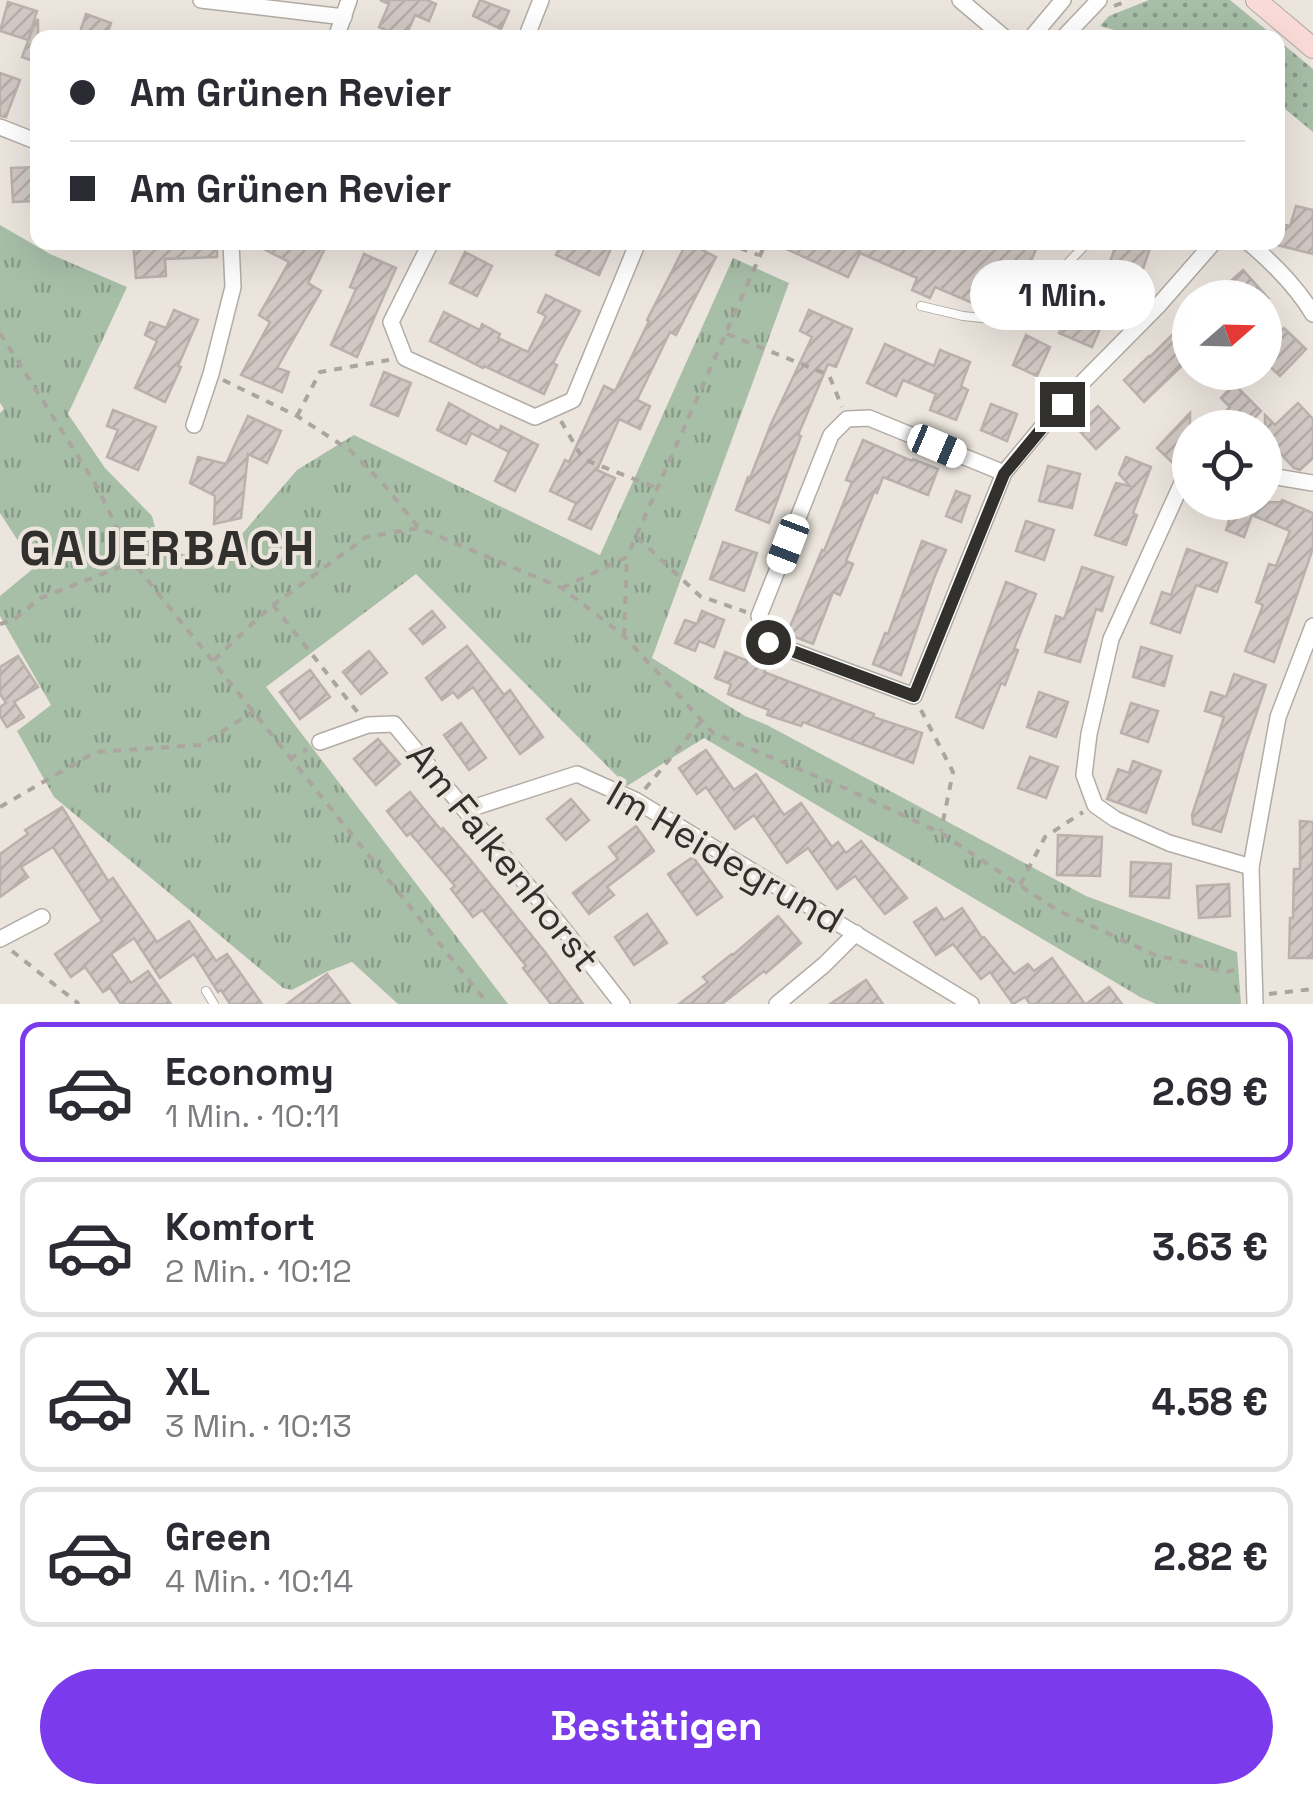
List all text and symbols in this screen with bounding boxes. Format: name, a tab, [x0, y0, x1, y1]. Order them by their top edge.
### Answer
text: Am Grünen Revier	[130, 69, 452, 117]
text: Am Grünen Revier	[130, 165, 452, 213]
callout: 1 Min.	[970, 259, 1154, 329]
text: 1 Min.	[1018, 275, 1107, 315]
north arrow	[1172, 280, 1282, 390]
map controls	[1172, 280, 1282, 520]
route end	[1040, 382, 1085, 427]
button: locate	[1172, 410, 1282, 520]
car	[904, 420, 970, 472]
car	[763, 511, 813, 577]
district label: GAUERBACH	[19, 518, 317, 579]
route start	[746, 620, 791, 665]
street label: Am Falkenhorst	[396, 733, 610, 981]
street label: Im Heidegrund	[598, 770, 852, 944]
icon: car	[45, 1047, 135, 1137]
text: Economy	[165, 1048, 334, 1096]
text: 2.69 €	[1152, 1068, 1268, 1116]
text: 1 Min. · 10:11	[165, 1096, 340, 1136]
icon: car	[45, 1202, 135, 1292]
text: Komfort	[165, 1203, 315, 1251]
text: 3.63 €	[1152, 1223, 1268, 1271]
text: 2 Min. · 10:12	[165, 1251, 352, 1291]
icon: car	[45, 1357, 135, 1447]
text: XL	[165, 1358, 210, 1406]
text: 4.58 €	[1151, 1378, 1268, 1426]
text: 3 Min. · 10:13	[165, 1406, 352, 1446]
icon: car	[45, 1512, 135, 1602]
text: Green	[165, 1513, 272, 1561]
text: 2.82 €	[1153, 1533, 1268, 1581]
text: 4 Min. · 10:14	[165, 1561, 353, 1601]
button: Bestätigen	[40, 1669, 1273, 1784]

